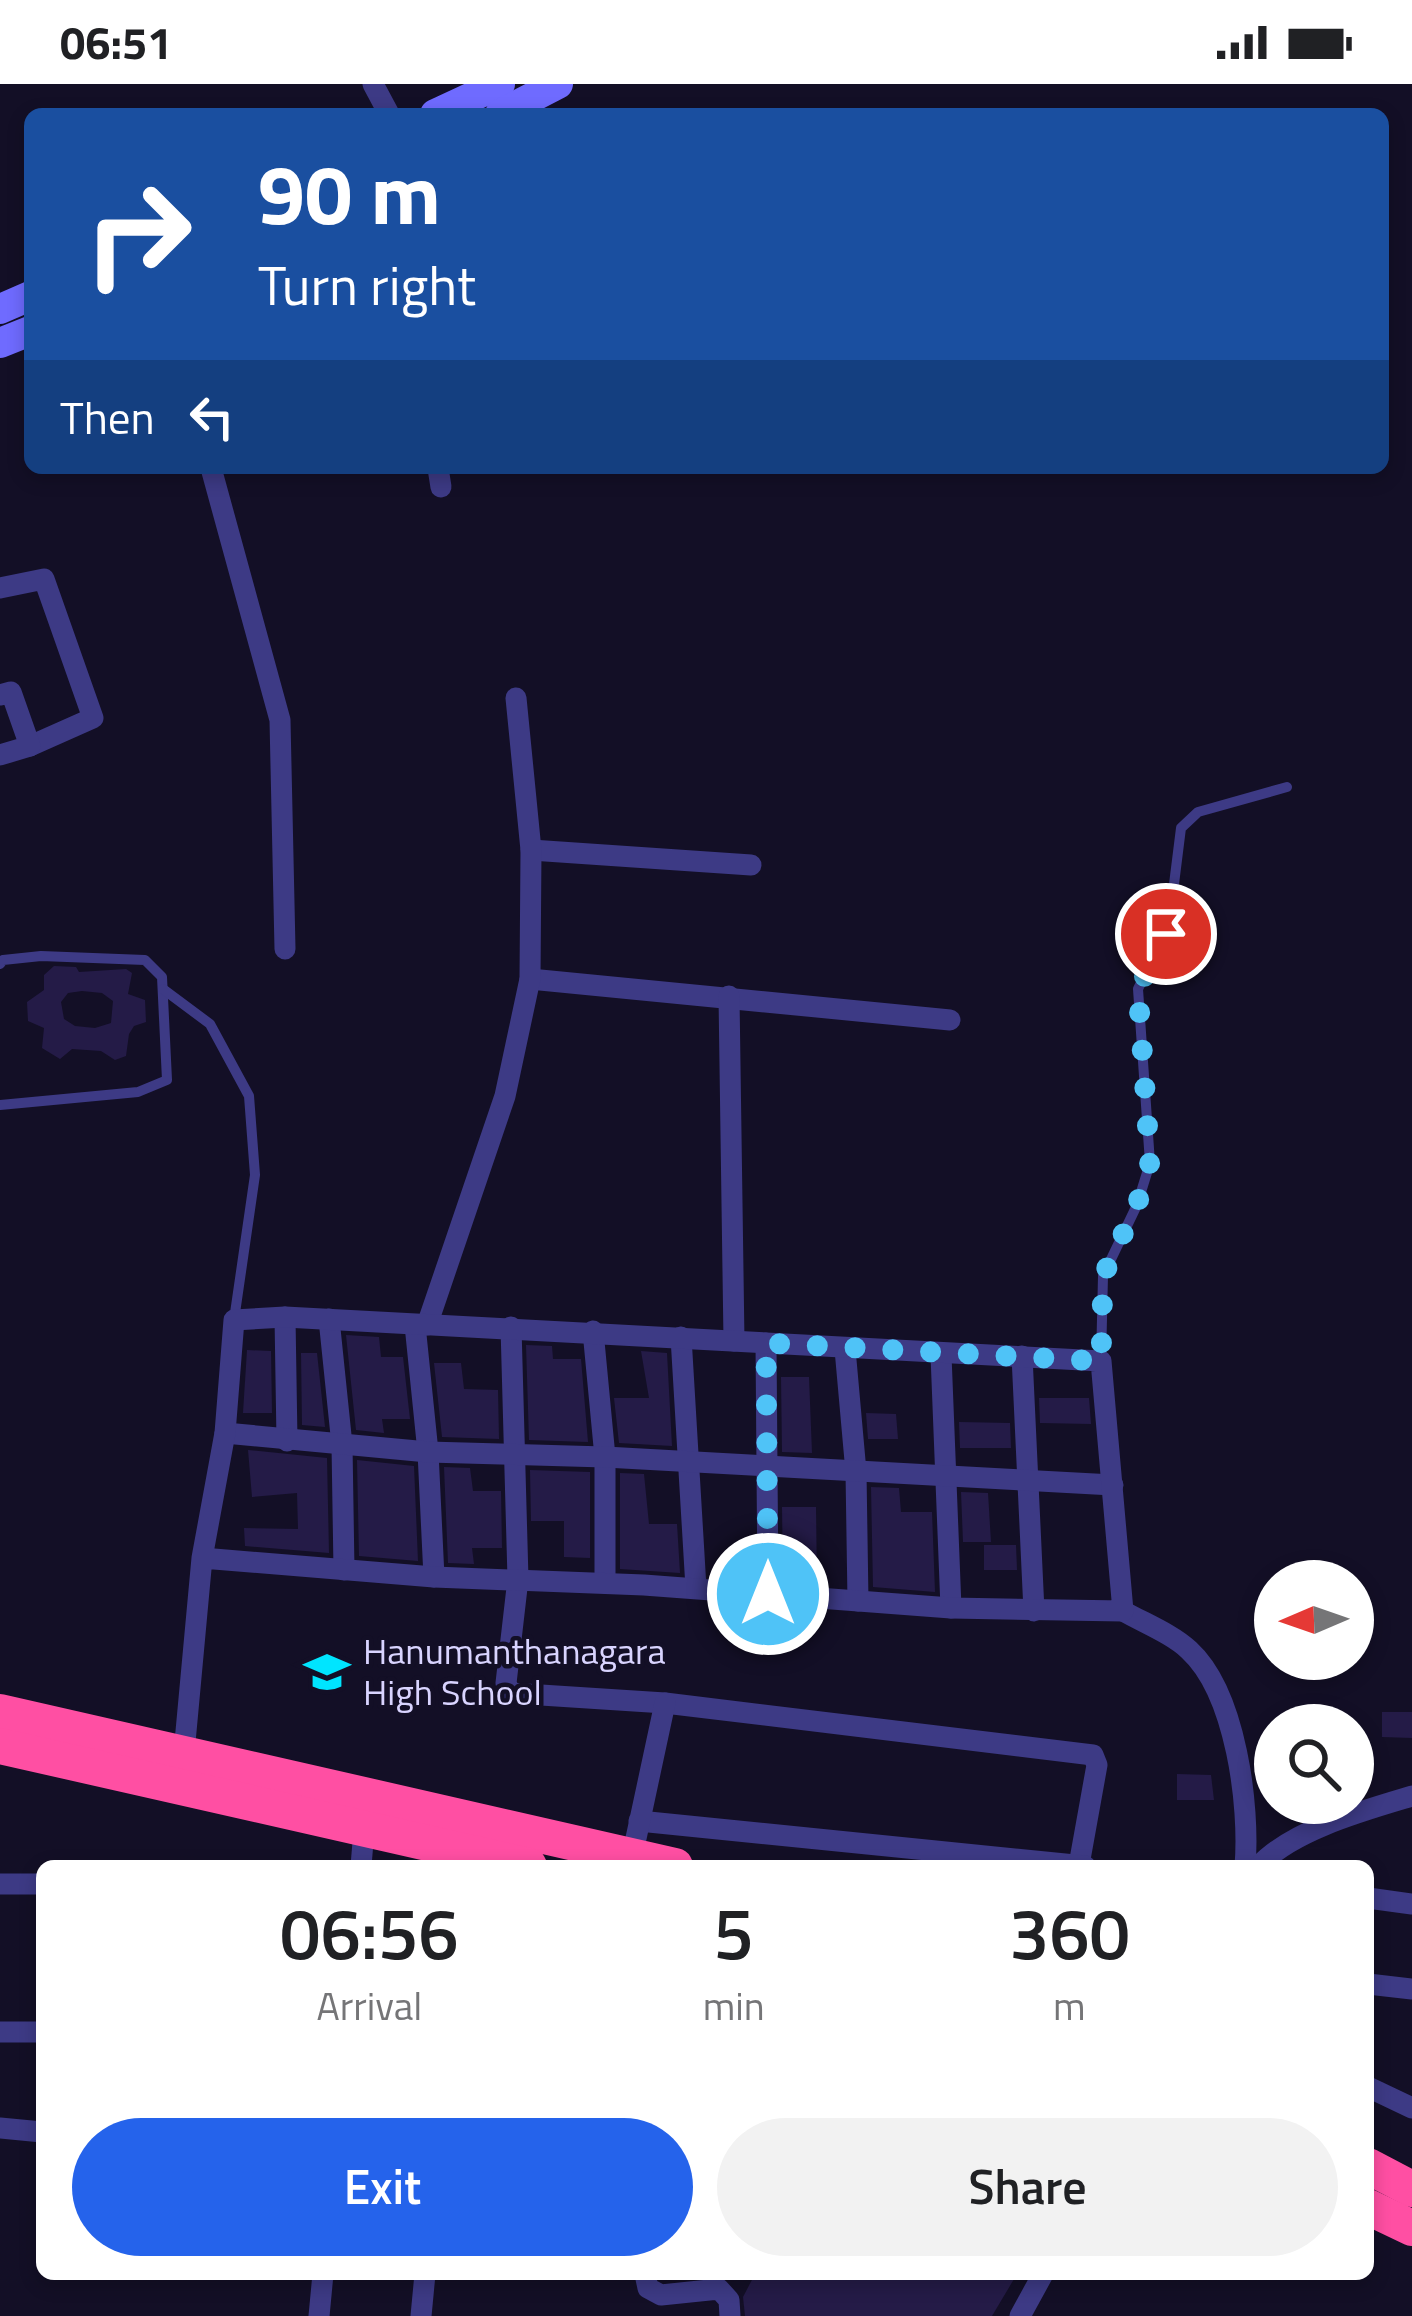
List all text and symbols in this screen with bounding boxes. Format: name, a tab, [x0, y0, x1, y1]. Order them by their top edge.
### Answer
text: 06:51	[60, 8, 172, 76]
text: 90 m	[258, 129, 441, 257]
icon: right	[60, 156, 216, 312]
text: Turn right	[258, 244, 476, 326]
text: Then	[60, 383, 155, 451]
icon: left	[179, 384, 245, 450]
pin	[1115, 883, 1217, 985]
icon: arrive	[1133, 901, 1199, 967]
position arrow	[705, 1531, 831, 1657]
north arrow	[1254, 1560, 1374, 1680]
map controls	[1254, 1560, 1374, 1824]
place label: Hanumanthanagara High School	[363, 1623, 666, 1719]
school or university icon: Hanumanthanagara High School	[302, 1647, 352, 1697]
button: search	[1254, 1704, 1374, 1824]
text: 06:56	[280, 1877, 459, 1987]
text: 5	[714, 1877, 754, 1987]
text: 360	[1009, 1877, 1130, 1987]
text: Arrival	[316, 1976, 422, 2035]
text: min	[703, 1976, 765, 2035]
text: m	[1053, 1976, 1086, 2035]
button: Exit	[72, 2118, 693, 2256]
button: Share	[717, 2118, 1338, 2256]

